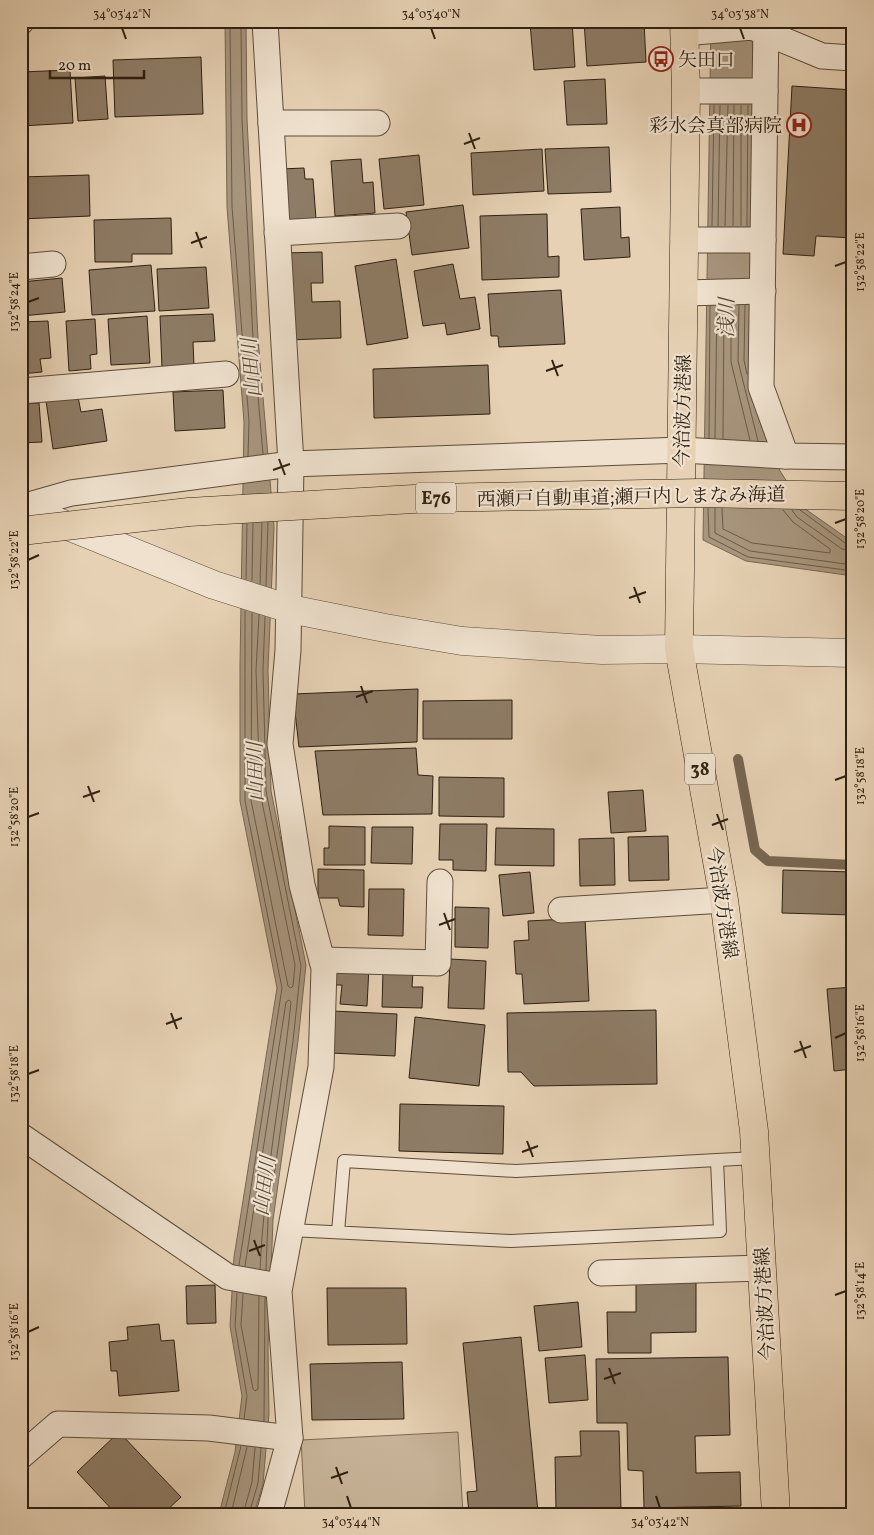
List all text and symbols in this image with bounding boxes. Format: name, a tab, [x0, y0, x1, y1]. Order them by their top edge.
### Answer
text: 34°03'42"N	[93, 7, 151, 23]
text: 34°03'40"N	[402, 7, 460, 23]
text: 34°03'38"N	[711, 7, 769, 23]
bus stop icon: 矢田口	[648, 46, 674, 72]
scale bar	[50, 48, 144, 80]
place label: 矢田口	[678, 48, 735, 74]
text: 20 m	[58, 56, 91, 77]
hospital icon: 彩水会真部病院	[786, 112, 812, 138]
place label: 彩水会真部病院	[649, 114, 782, 140]
text: 132°58'22"E	[853, 232, 869, 292]
text: 132°58'24"E	[7, 272, 23, 332]
water label: 浅川	[714, 296, 742, 338]
water label: 山田川	[236, 335, 270, 399]
street label: 今治波方港線	[670, 354, 698, 468]
road number: E76	[416, 482, 456, 514]
street label: 西瀬戸自動車道;瀬戸内しまなみ海道	[476, 482, 786, 514]
text: 132°58'20"E	[853, 489, 869, 549]
text: 132°58'22"E	[7, 530, 23, 590]
water label: 山田川	[242, 740, 272, 802]
text: 132°58'18"E	[853, 747, 869, 805]
road number: 38	[685, 754, 715, 784]
text: 132°58'20"E	[7, 787, 23, 847]
street label: 今治波方港線	[699, 844, 743, 961]
text: 132°58'16"E	[853, 1004, 869, 1062]
text: 132°58'18"E	[7, 1045, 23, 1103]
water label: 山田川	[248, 1153, 284, 1218]
street label: 今治波方港線	[750, 1246, 782, 1362]
text: 132°58'14"E	[853, 1262, 869, 1320]
text: 132°58'16"E	[7, 1303, 23, 1361]
text: 34°03'44"N	[322, 1515, 380, 1531]
text: 34°03'42"N	[631, 1515, 689, 1531]

